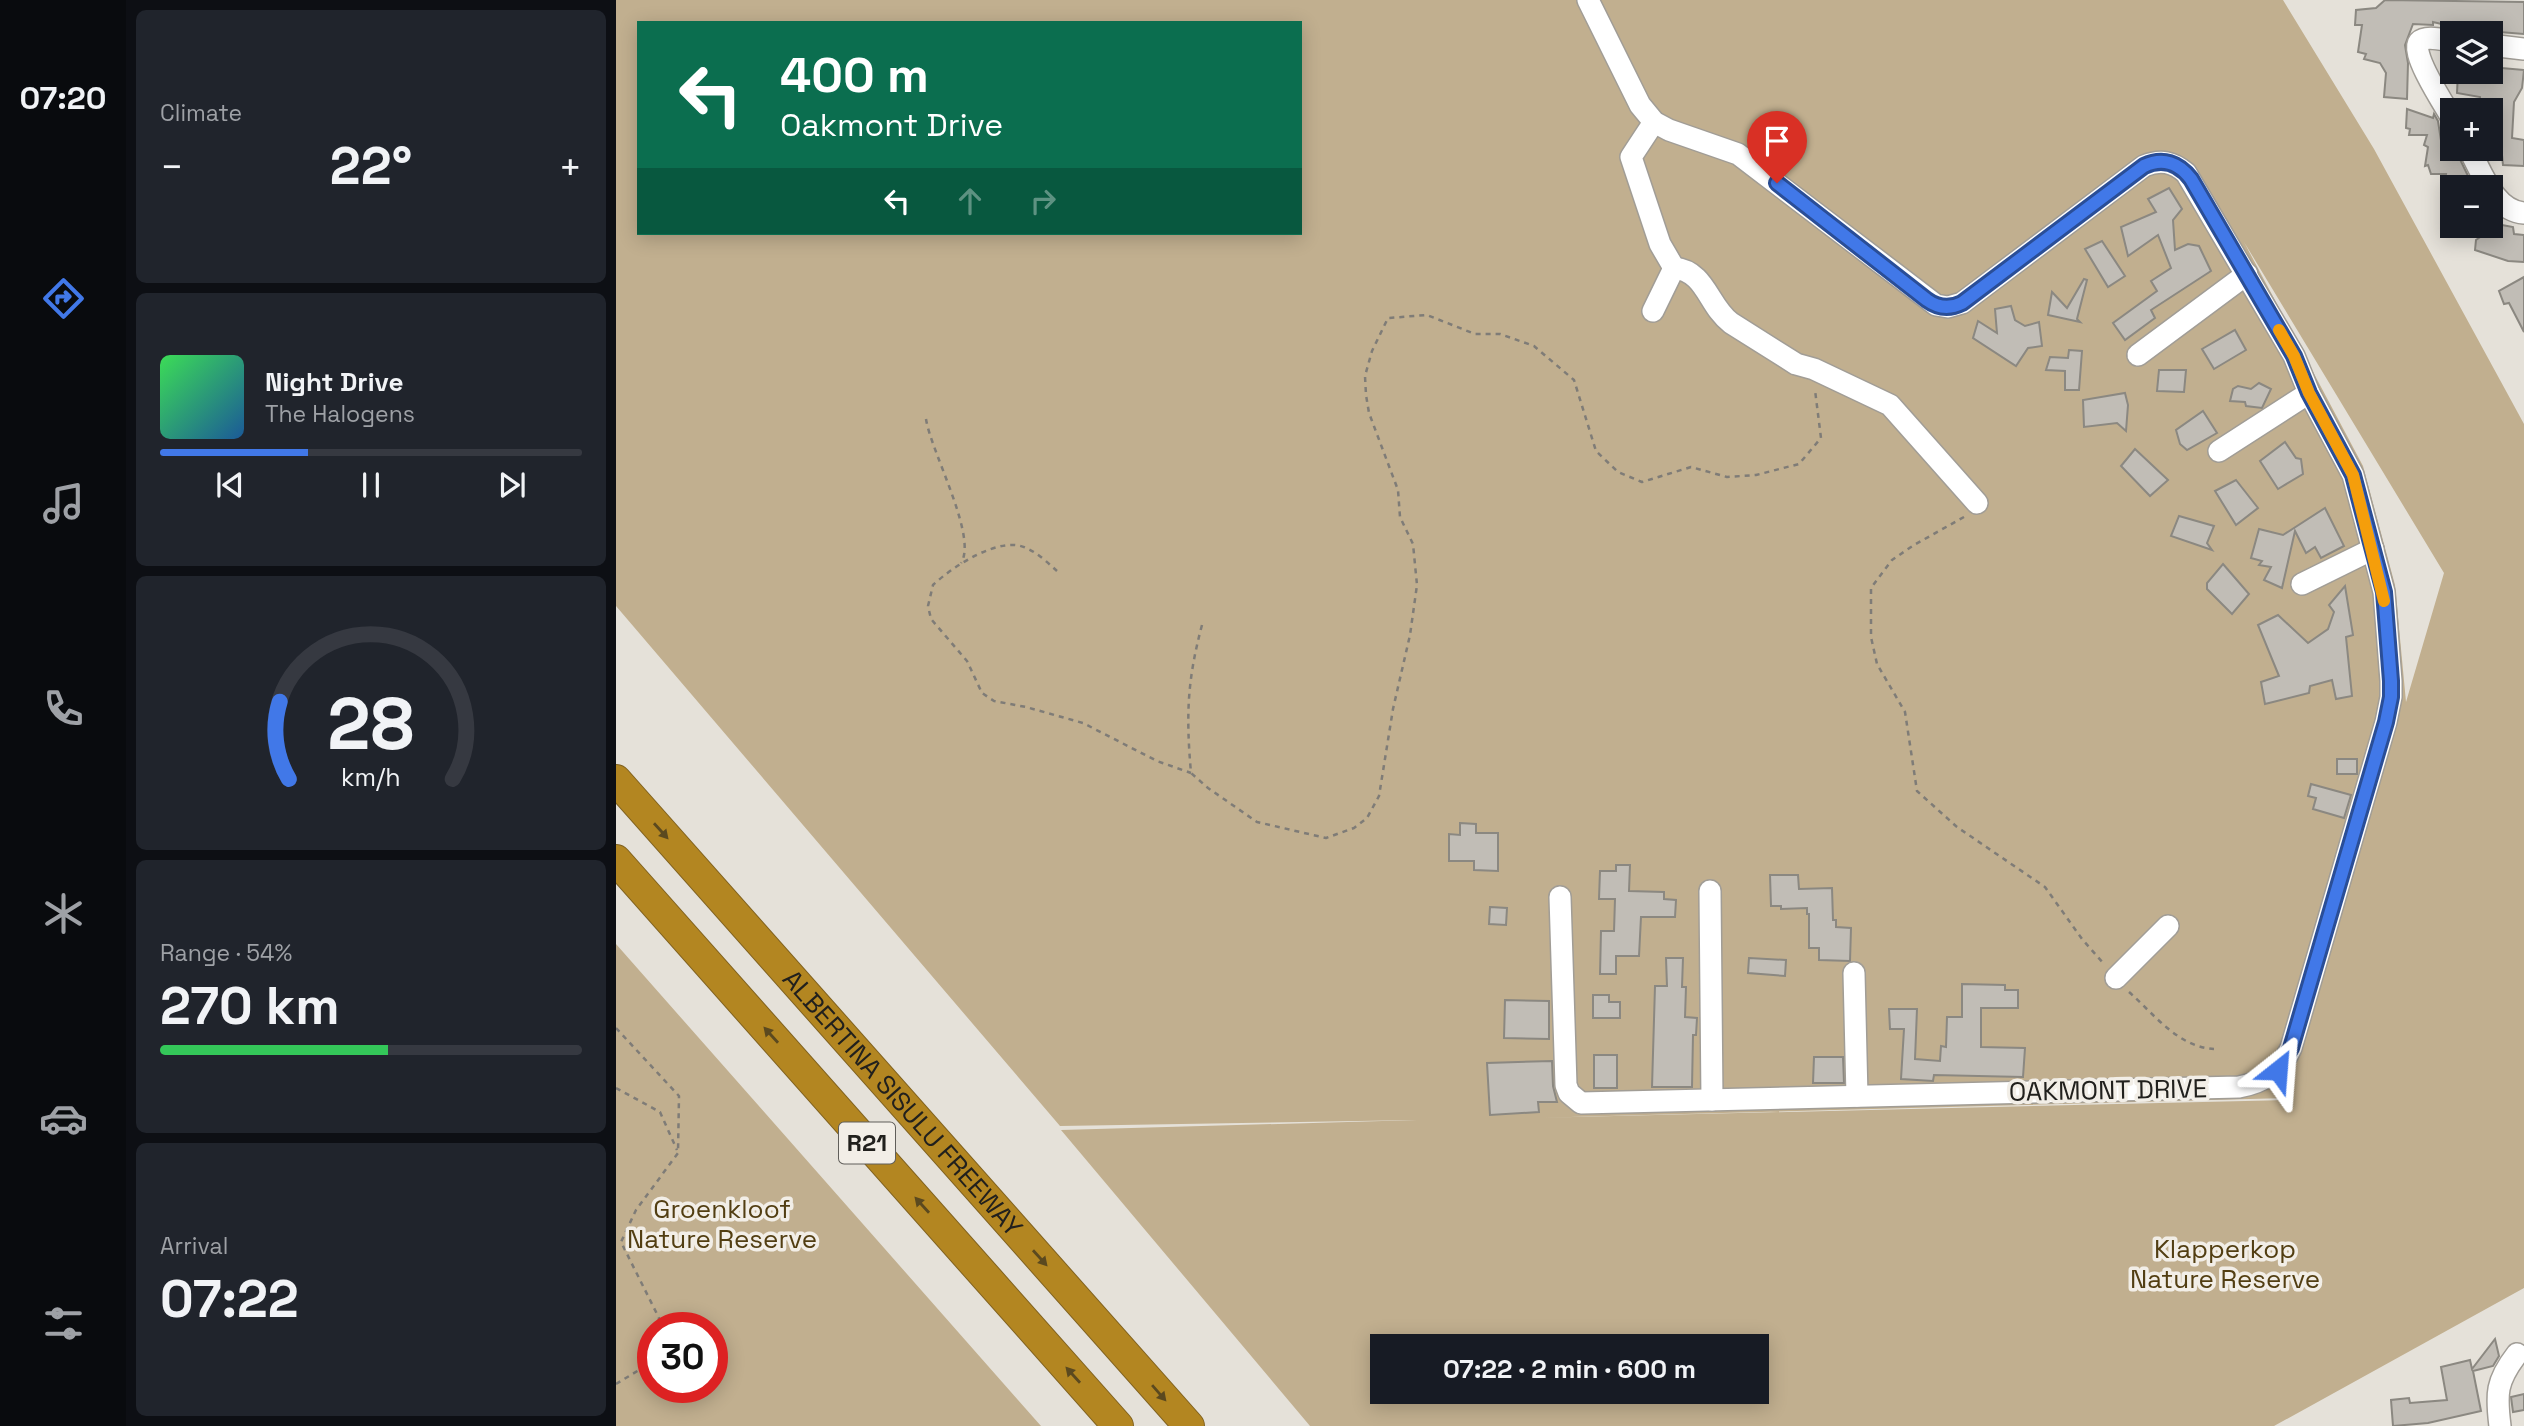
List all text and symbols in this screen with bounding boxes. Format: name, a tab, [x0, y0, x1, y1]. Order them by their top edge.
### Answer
map controls	[2440, 21, 2503, 238]
button: layers	[2440, 21, 2503, 84]
text: 400 m	[780, 44, 929, 106]
icon: left	[665, 49, 756, 140]
text: 07:20	[19, 78, 107, 118]
text: Climate	[160, 98, 242, 128]
button: +	[2440, 98, 2503, 161]
text: Oakmont Drive	[780, 105, 1003, 145]
pin	[1747, 111, 1807, 183]
icon: arrive	[1758, 122, 1796, 160]
text: 22°	[330, 133, 412, 199]
text: −	[160, 143, 184, 191]
text: +	[558, 143, 582, 191]
button: −	[2440, 175, 2503, 238]
icon: left	[878, 182, 916, 220]
icon: ahead	[951, 182, 989, 220]
icon: right	[1024, 182, 1062, 220]
icon: directions	[39, 274, 88, 323]
text: Night Drive	[265, 365, 403, 399]
text: The Halogens	[265, 399, 415, 429]
icon: previous	[211, 466, 249, 504]
icon: pause	[352, 466, 390, 504]
icon: next	[493, 466, 531, 504]
icon: music	[39, 479, 88, 528]
text: 28	[328, 677, 414, 770]
icon: phone	[39, 684, 88, 733]
text: km/h	[341, 761, 401, 793]
one-way arrow	[653, 822, 669, 840]
icon: climate	[39, 889, 88, 938]
text: Range · 54%	[160, 938, 292, 968]
street label: ALBERTINA SISULU FREEWAY	[775, 963, 1030, 1244]
text: 270 km	[160, 973, 340, 1039]
one-way arrow	[763, 1026, 779, 1044]
position arrow	[2241, 1033, 2315, 1107]
street label: OAKMONT DRIVE	[2008, 1071, 2208, 1109]
icon: car	[39, 1094, 88, 1143]
road number: R21	[839, 1122, 895, 1163]
park label: Groenkloof Nature Reserve	[627, 1192, 817, 1256]
one-way arrow	[914, 1196, 930, 1214]
text: Arrival	[160, 1231, 228, 1261]
park label: Klapperkop Nature Reserve	[2130, 1232, 2320, 1296]
one-way arrow	[1032, 1249, 1048, 1267]
text: 07:22	[160, 1266, 299, 1332]
icon: filters	[39, 1299, 88, 1348]
speed limit sign: 30	[637, 1312, 728, 1403]
text: 07:22 · 2 min · 600 m	[1443, 1352, 1696, 1386]
one-way arrow	[1065, 1366, 1081, 1384]
one-way arrow	[1151, 1384, 1167, 1402]

